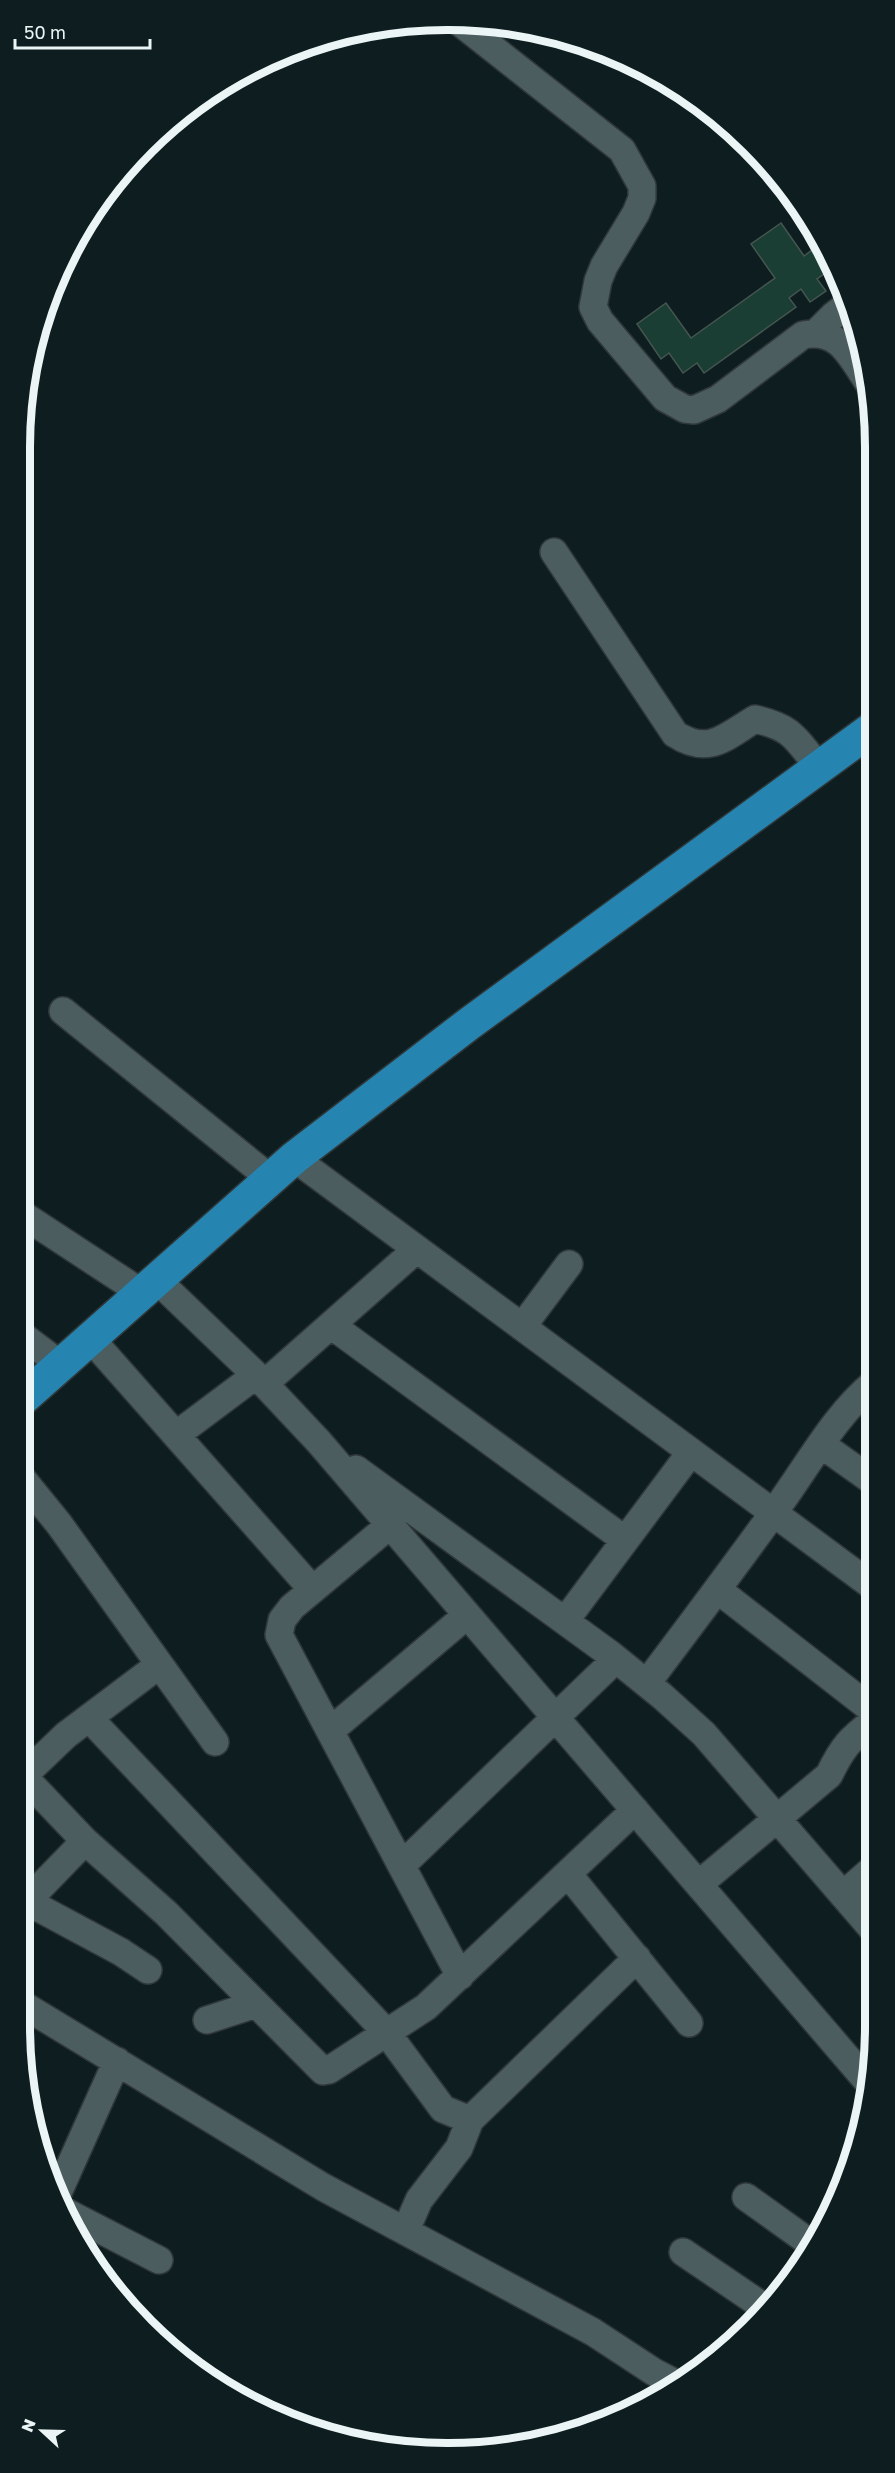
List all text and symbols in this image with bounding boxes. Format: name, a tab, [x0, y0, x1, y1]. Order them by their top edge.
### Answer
scale bar	[15, 12, 150, 50]
text: 50 m	[24, 21, 66, 43]
north arrow	[12, 2401, 72, 2461]
text: N	[17, 2416, 40, 2435]

